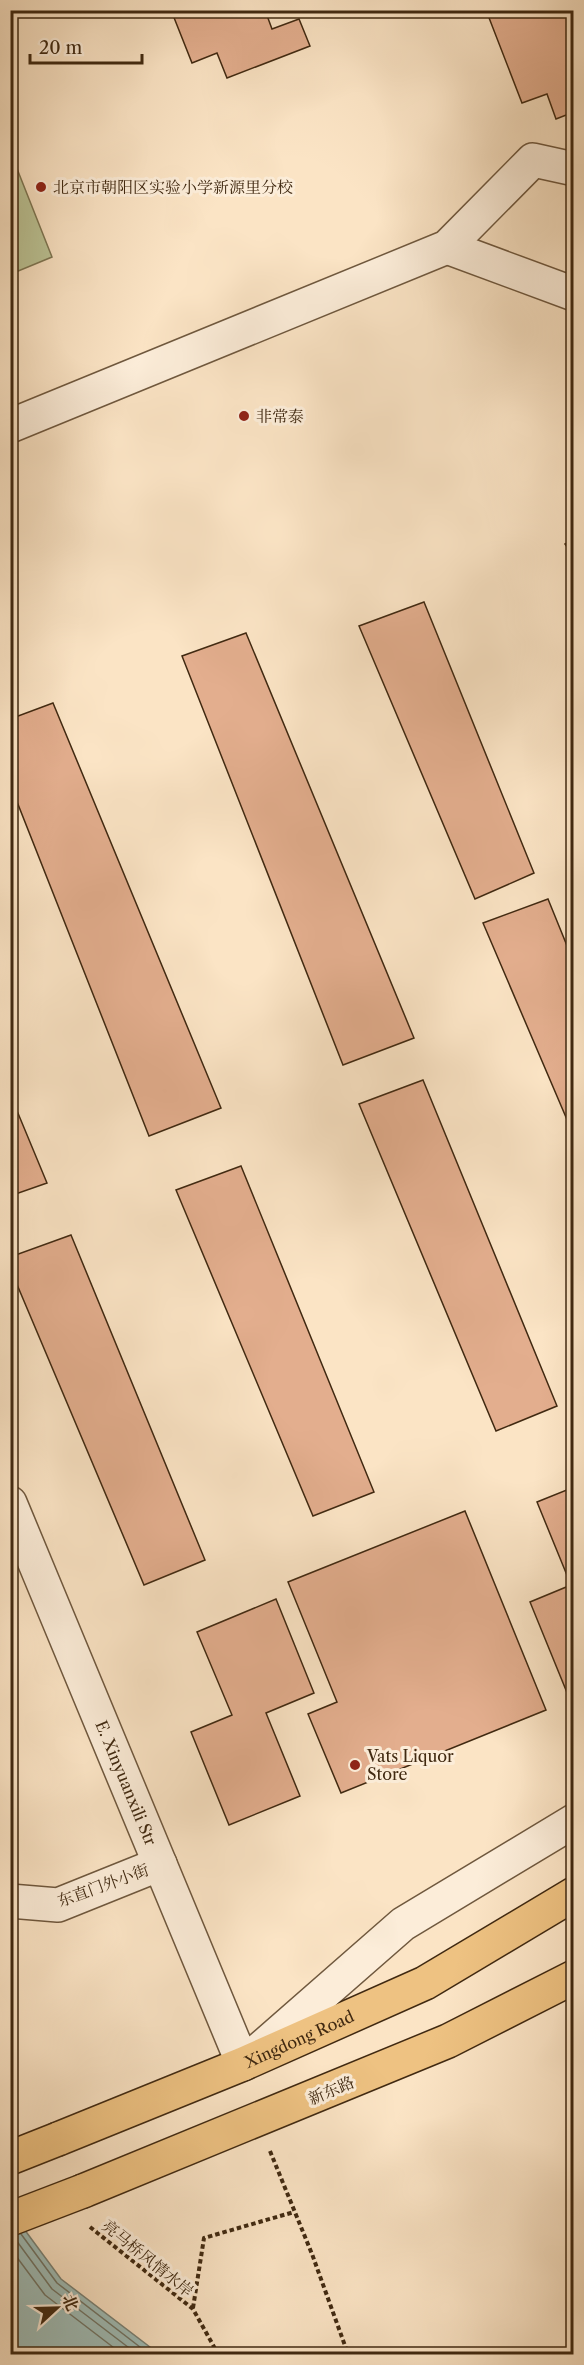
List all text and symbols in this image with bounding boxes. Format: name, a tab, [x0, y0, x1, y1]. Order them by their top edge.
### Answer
scale bar	[30, 27, 142, 65]
text: 20 m	[39, 37, 83, 59]
place label: 北京市朝阳区实验小学新源里分校	[53, 177, 293, 197]
marker: 北京市朝阳区实验小学新源里分校	[34, 180, 48, 194]
place label: 非常泰	[256, 406, 304, 426]
marker: 非常泰	[237, 409, 251, 423]
street label: E. Xinyuanxili Str	[91, 1717, 161, 1849]
place label: Vats Liquor Store	[366, 1746, 454, 1784]
marker: Vats Liquor Store	[348, 1758, 362, 1772]
street label: 东直门外小街	[54, 1859, 152, 1911]
street label: Xingdong Road	[240, 2006, 357, 2073]
street label: 新东路	[305, 2071, 357, 2109]
street label: 亮马桥风情水岸	[98, 2215, 198, 2301]
north arrow	[27, 2278, 87, 2338]
text: 北	[59, 2291, 83, 2314]

